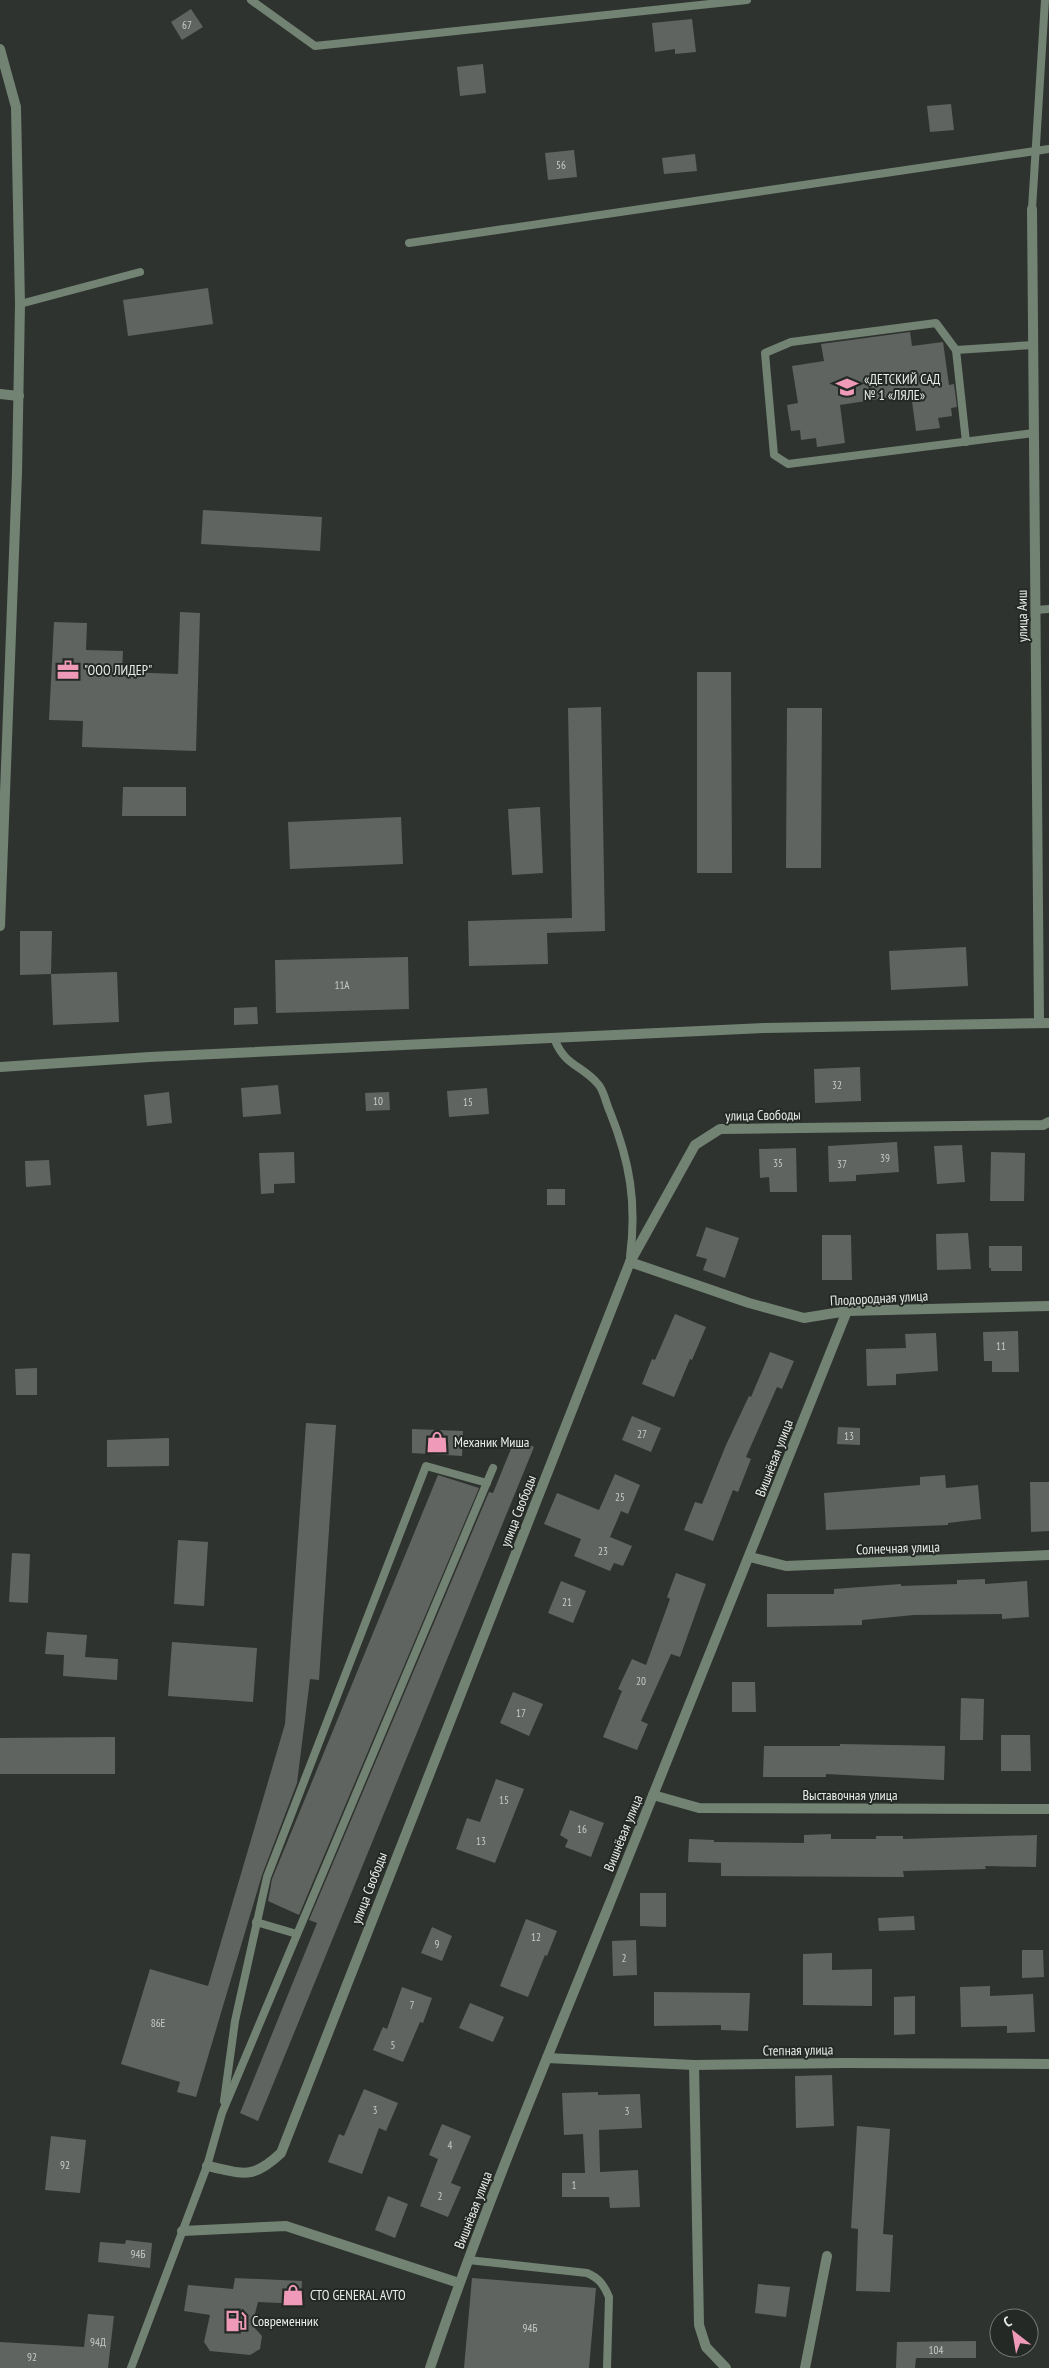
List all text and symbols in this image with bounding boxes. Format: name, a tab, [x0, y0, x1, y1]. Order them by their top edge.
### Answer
house number: 67	[182, 18, 192, 32]
house number: 56	[556, 158, 566, 172]
place label: «ДЕТСКИЙ САД № 1 «ЛЯЛЕ»	[864, 370, 941, 404]
school or university icon: «ДЕТСКИЙ САД № 1 «ЛЯЛЕ»	[834, 374, 860, 400]
street label: улица Аиш	[1013, 590, 1031, 642]
office icon: "ООО ЛИДЕР"	[55, 657, 81, 683]
place label: "ООО ЛИДЕР"	[84, 661, 152, 679]
house number: 11А	[334, 978, 350, 992]
house number: 32	[832, 1078, 842, 1092]
house number: 10	[373, 1094, 383, 1108]
house number: 15	[463, 1095, 473, 1109]
street label: улица Свободы	[725, 1105, 801, 1125]
house number: 39	[880, 1151, 890, 1165]
house number: 35	[773, 1156, 783, 1170]
house number: 37	[837, 1157, 847, 1171]
street label: Плодородная улица	[829, 1286, 929, 1310]
house number: 11	[996, 1339, 1006, 1353]
street label: Вишнёвая улица	[751, 1417, 797, 1499]
house number: 27	[637, 1427, 647, 1441]
shop icon: Механик Миша	[424, 1429, 450, 1455]
house number: 13	[844, 1429, 854, 1443]
place label: Механик Миша	[454, 1433, 529, 1451]
street label: улица Свободы	[496, 1473, 540, 1549]
house number: 25	[615, 1490, 625, 1504]
street label: Солнечная улица	[856, 1538, 940, 1558]
house number: 23	[598, 1544, 608, 1558]
house number: 21	[562, 1595, 572, 1609]
house number: 20	[636, 1674, 646, 1688]
house number: 17	[516, 1706, 526, 1720]
street label: Выставочная улица	[803, 1786, 898, 1804]
street label: Вишнёвая улица	[599, 1792, 647, 1874]
house number: 15	[499, 1793, 509, 1807]
house number: 16	[577, 1822, 587, 1836]
house number: 13	[476, 1834, 486, 1848]
street label: улица Свободы	[347, 1850, 391, 1926]
house number: 12	[531, 1930, 541, 1944]
house number: 9	[435, 1937, 440, 1951]
house number: 2	[622, 1951, 627, 1965]
house number: 7	[410, 1998, 415, 2012]
house number: 86Е	[151, 2016, 166, 2030]
house number: 5	[391, 2038, 396, 2052]
street label: Степная улица	[763, 2040, 833, 2060]
house number: 3	[373, 2103, 378, 2117]
house number: 3	[625, 2104, 630, 2118]
house number: 4	[448, 2138, 453, 2152]
house number: 92	[60, 2158, 70, 2172]
street label: Вишнёвая улица	[450, 2169, 496, 2251]
house number: 1	[572, 2178, 577, 2192]
house number: 2	[438, 2189, 443, 2203]
house number: 94Б	[131, 2247, 146, 2261]
shop icon: СТО GENERAL AVTO	[280, 2282, 306, 2308]
place label: СТО GENERAL AVTO	[310, 2286, 406, 2304]
fuel station icon: Современник	[223, 2308, 249, 2334]
north arrow	[989, 2308, 1039, 2358]
place label: Современник	[252, 2312, 319, 2330]
text: С	[1000, 2312, 1015, 2331]
house number: 94Б	[523, 2321, 538, 2335]
house number: 94Д	[90, 2335, 106, 2349]
house number: 104	[929, 2343, 943, 2357]
house number: 92	[27, 2350, 37, 2364]

